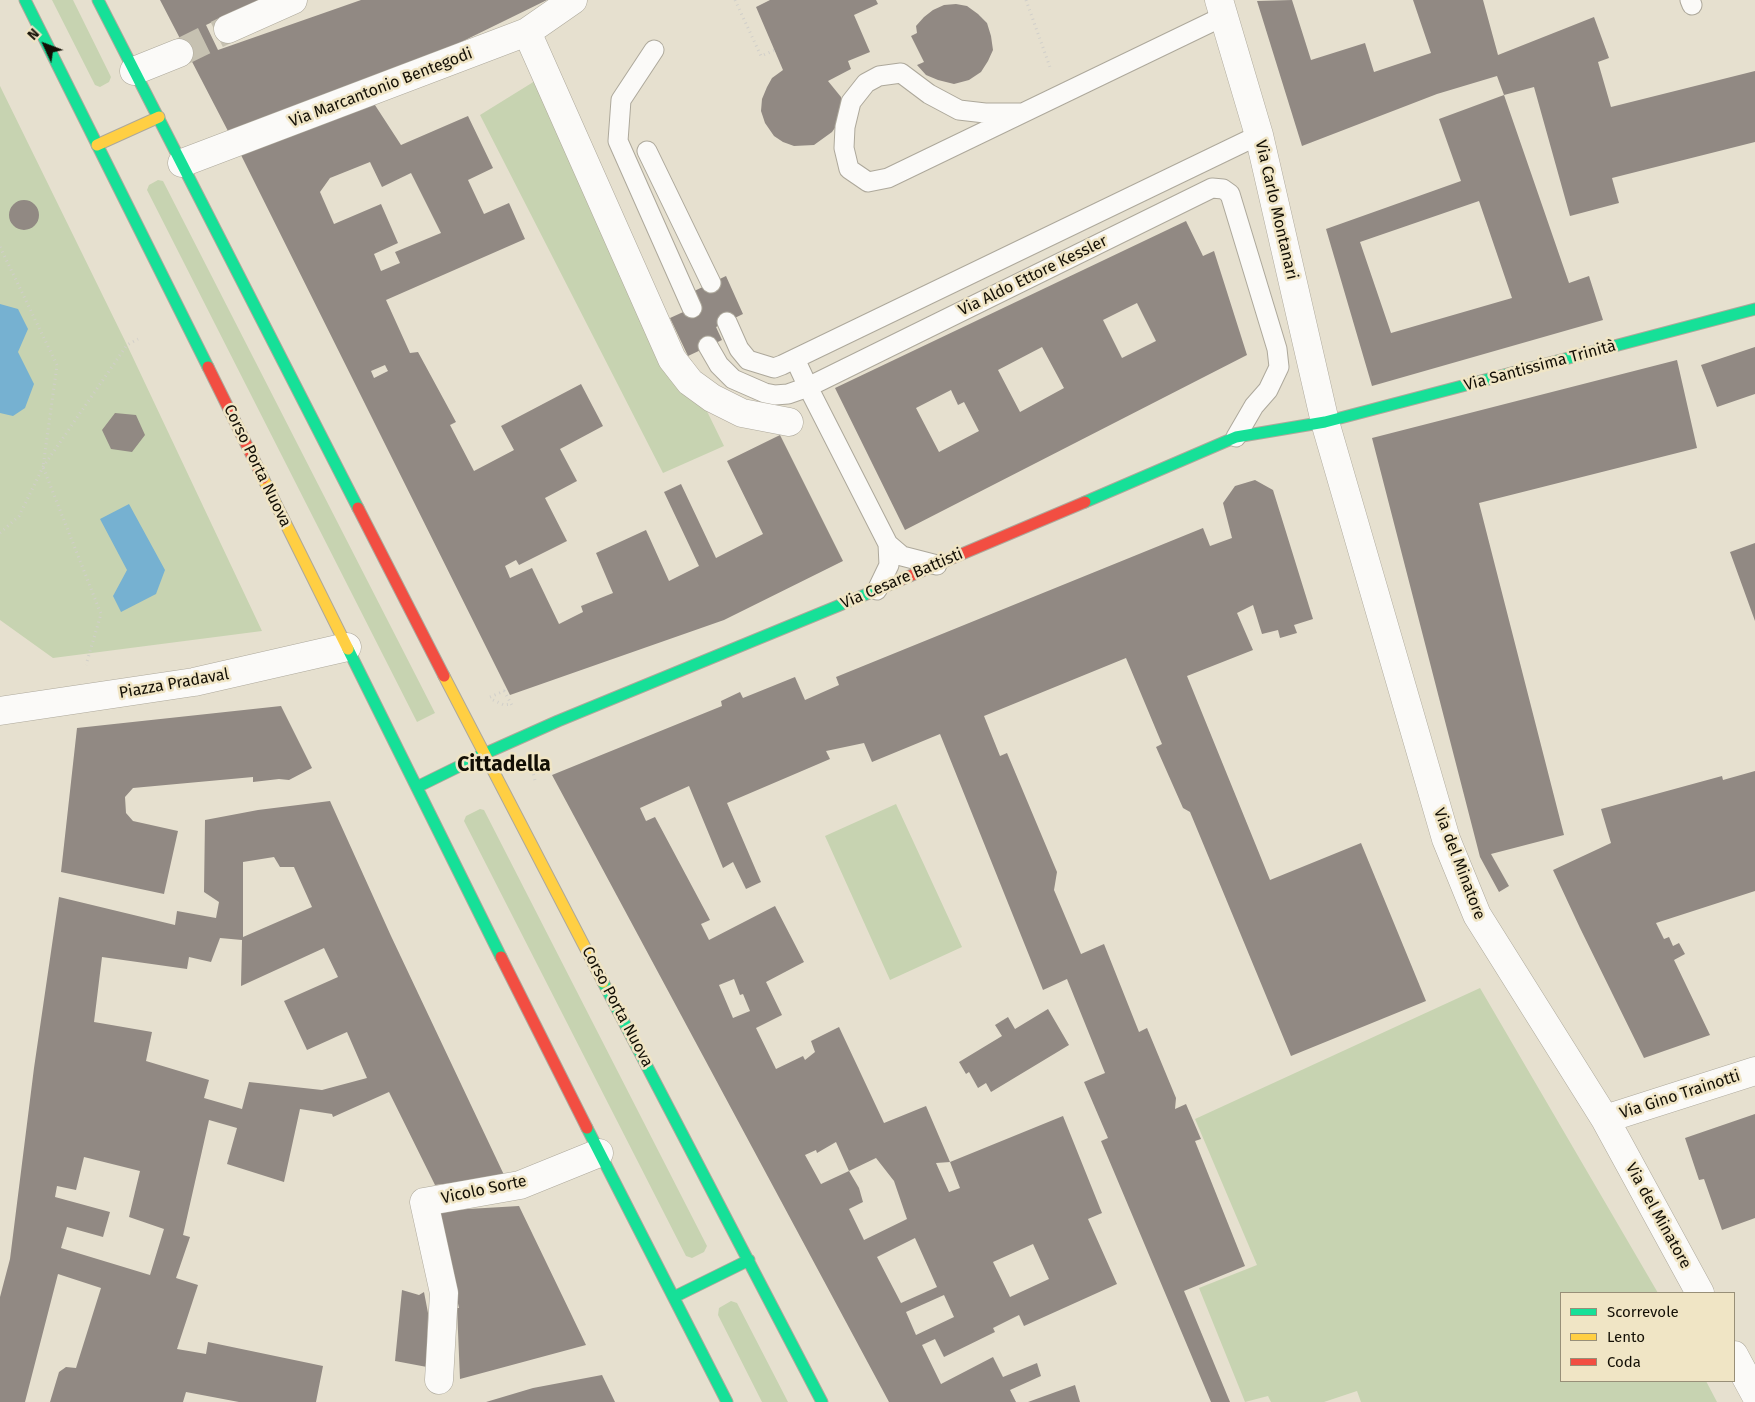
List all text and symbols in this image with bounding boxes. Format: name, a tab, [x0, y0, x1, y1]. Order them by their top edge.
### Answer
north arrow	[20, 20, 70, 70]
text: N	[24, 25, 43, 44]
street label: Via Marcantonio Bentegodi	[287, 44, 475, 132]
street label: Via Carlo Montanari	[1251, 138, 1301, 282]
street label: Via Aldo Ettore Kessler	[955, 232, 1111, 320]
street label: Via Santissima Trinità	[1462, 337, 1618, 395]
street label: Corso Porta Nuova	[219, 402, 295, 530]
street label: Via Cesare Battisti	[838, 545, 966, 613]
street label: Piazza Pradaval	[117, 665, 231, 703]
district label: Cittadella	[457, 752, 551, 778]
street label: Via del Minatore	[1429, 806, 1489, 922]
street label: Corso Porta Nuova	[577, 943, 657, 1071]
street label: Via Gino Trainotti	[1617, 1067, 1743, 1123]
street label: Via del Minatore	[1621, 1160, 1695, 1272]
street label: Vicolo Sorte	[440, 1172, 528, 1208]
legend	[1560, 1292, 1735, 1382]
text: Scorrevole	[1607, 1303, 1679, 1321]
text: Lento	[1607, 1328, 1645, 1346]
text: Coda	[1607, 1353, 1641, 1371]

